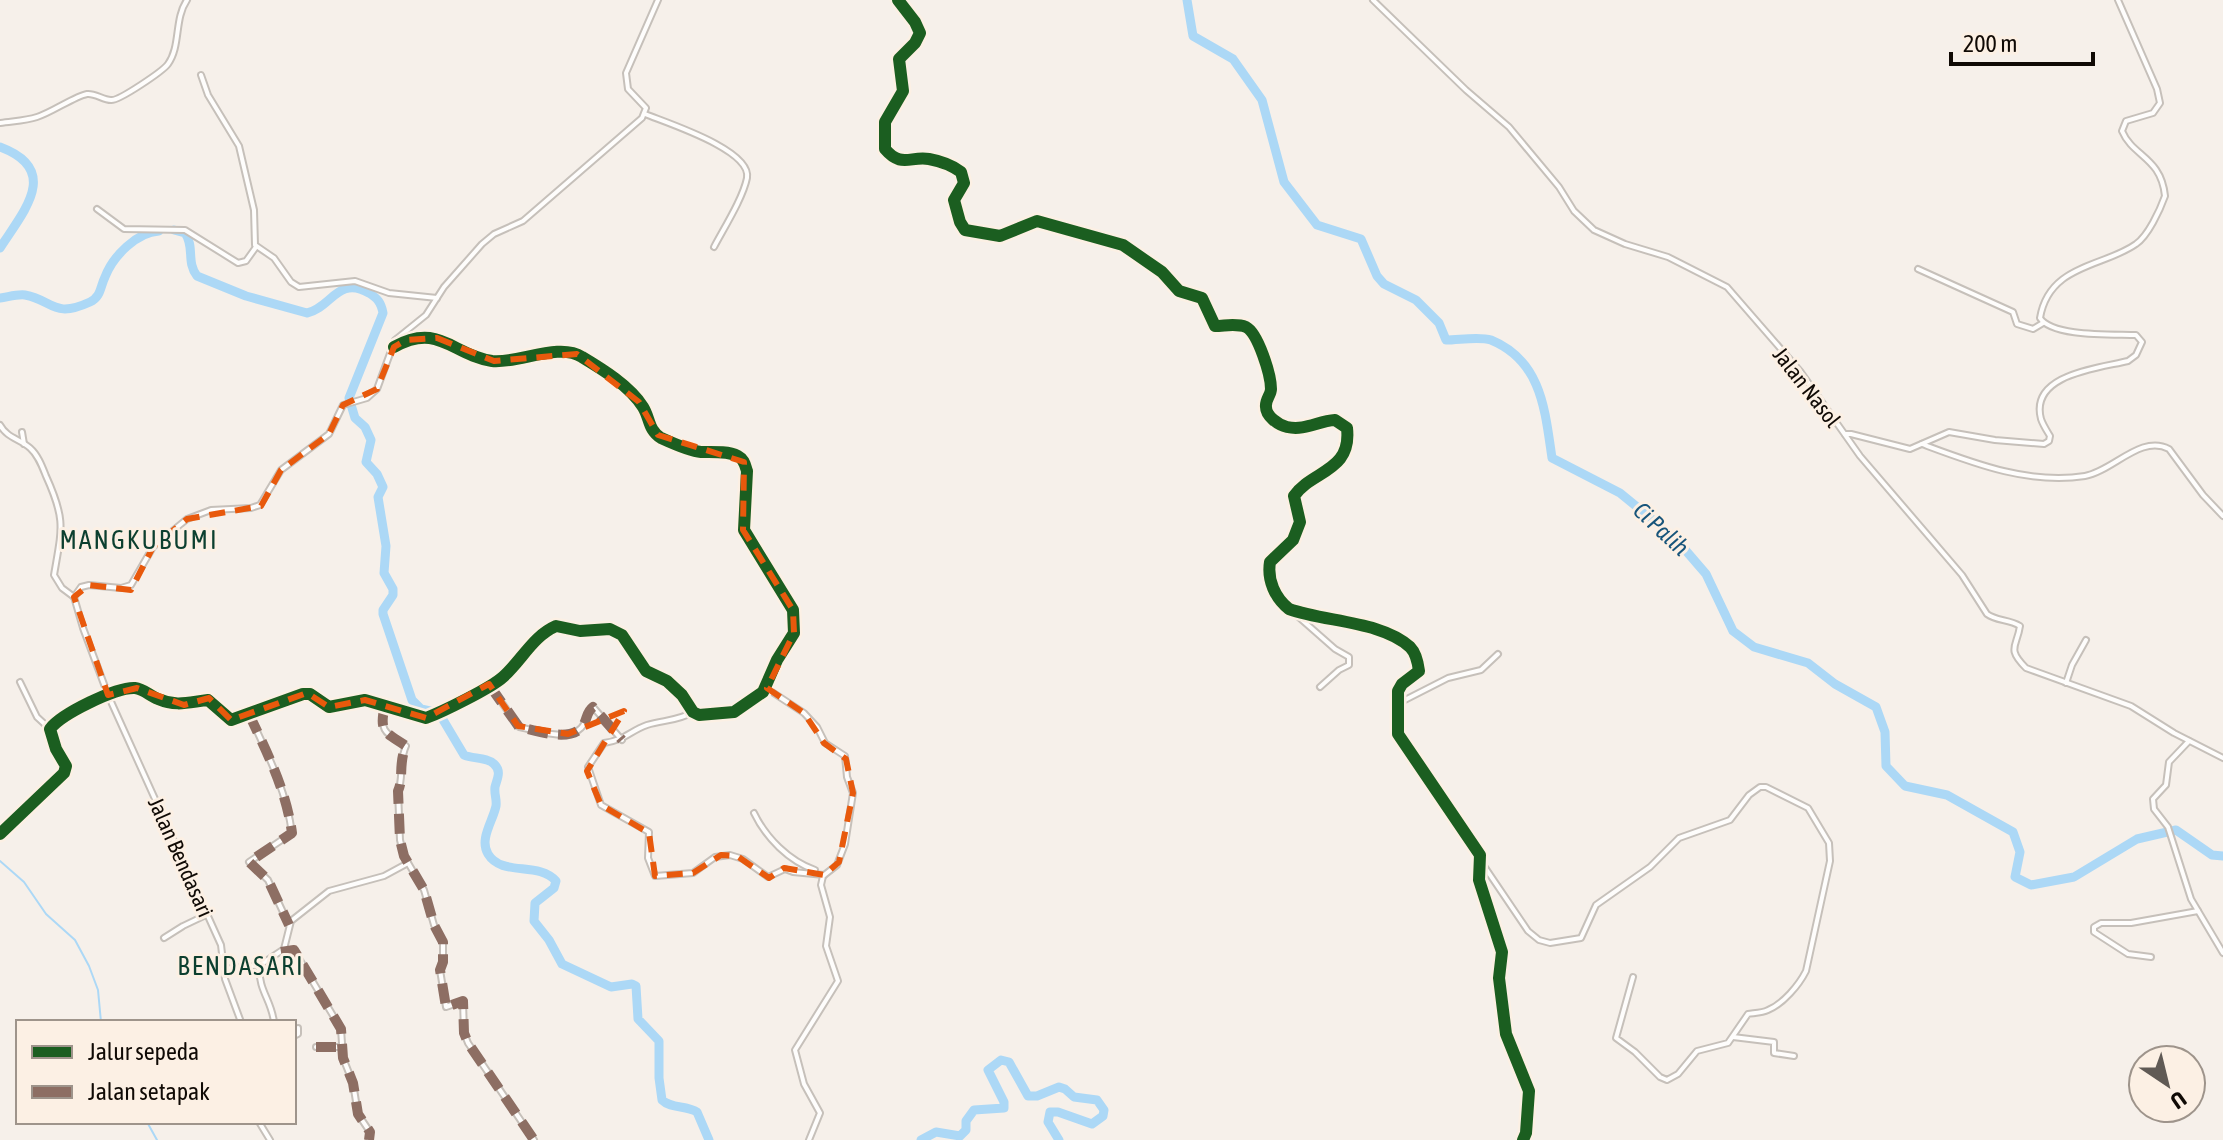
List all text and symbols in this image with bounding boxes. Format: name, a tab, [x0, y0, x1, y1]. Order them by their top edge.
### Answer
scale bar	[1951, 16, 2093, 66]
text: 200 m	[1963, 30, 2017, 57]
street label: Jalan Nasol	[1768, 342, 1846, 432]
water label: Ci Palih	[1628, 496, 1695, 561]
district label: MANGKUBUMI	[59, 525, 219, 555]
street label: Jalan Bendasari	[143, 793, 219, 921]
district label: BENDASARI	[177, 951, 305, 981]
legend	[16, 1020, 296, 1124]
text: Jalur sepeda	[88, 1038, 199, 1065]
north arrow	[2127, 1044, 2207, 1124]
text: Jalan setapak	[88, 1078, 210, 1105]
text: U	[2166, 1086, 2191, 1115]

